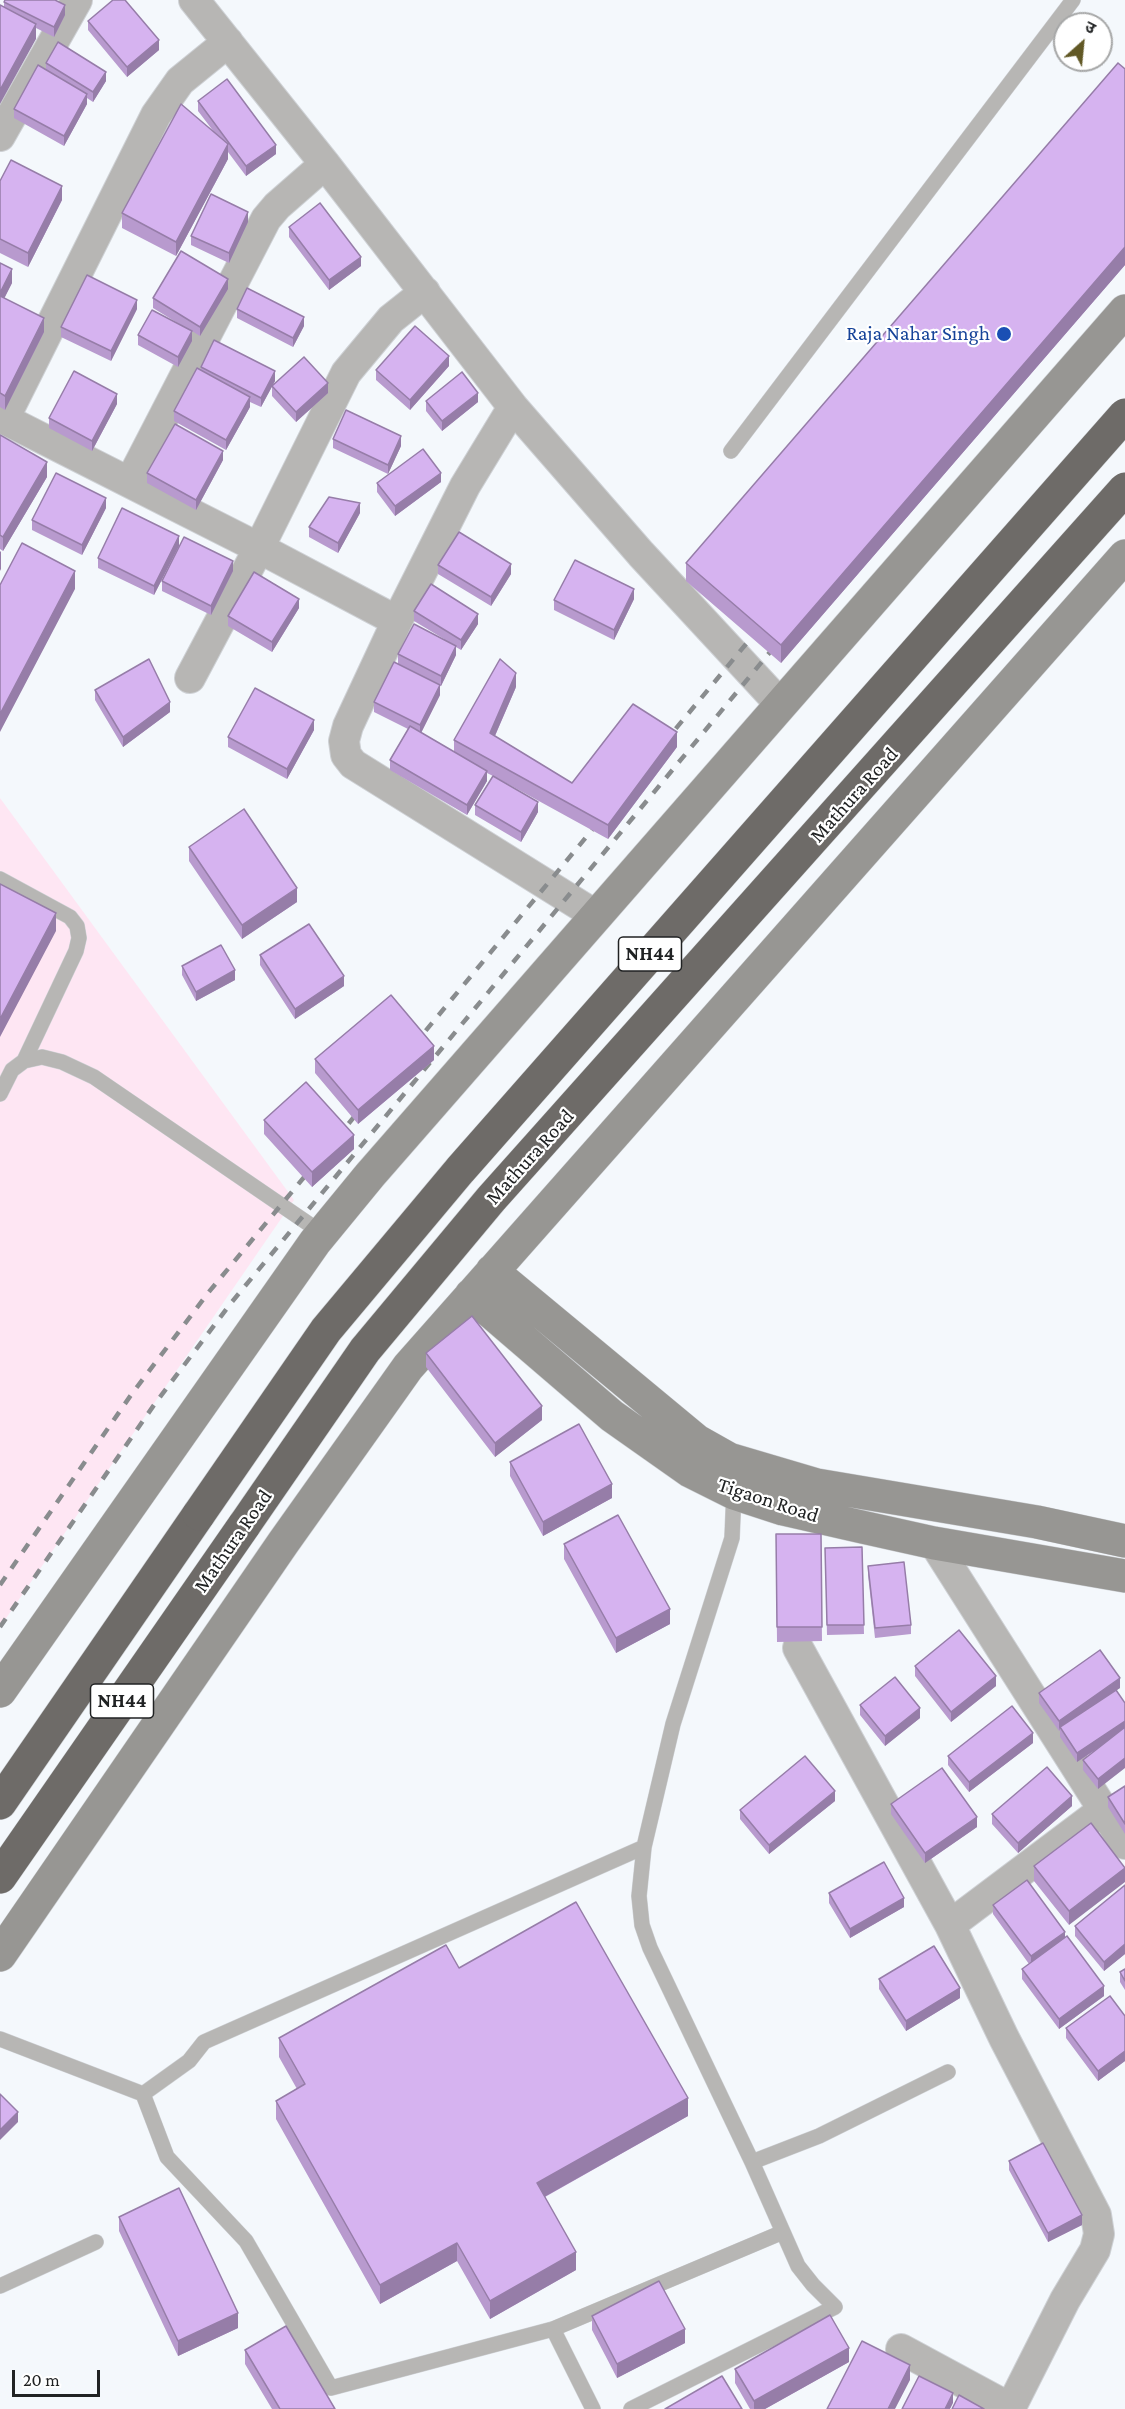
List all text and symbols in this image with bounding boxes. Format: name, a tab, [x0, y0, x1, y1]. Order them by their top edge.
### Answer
north arrow	[1053, 12, 1113, 72]
text: उ	[1082, 18, 1099, 37]
place label: Raja Nahar Singh	[846, 321, 990, 347]
marker: Raja Nahar Singh	[995, 325, 1013, 343]
street label: Mathura Road	[805, 742, 903, 848]
road number: NH44	[618, 937, 682, 971]
street label: Mathura Road	[481, 1104, 579, 1210]
street label: Tigaon Road	[714, 1472, 822, 1528]
street label: Mathura Road	[188, 1485, 278, 1597]
road number: NH44	[90, 1684, 154, 1718]
scale bar	[15, 2358, 104, 2396]
text: 20 m	[23, 2370, 60, 2390]

